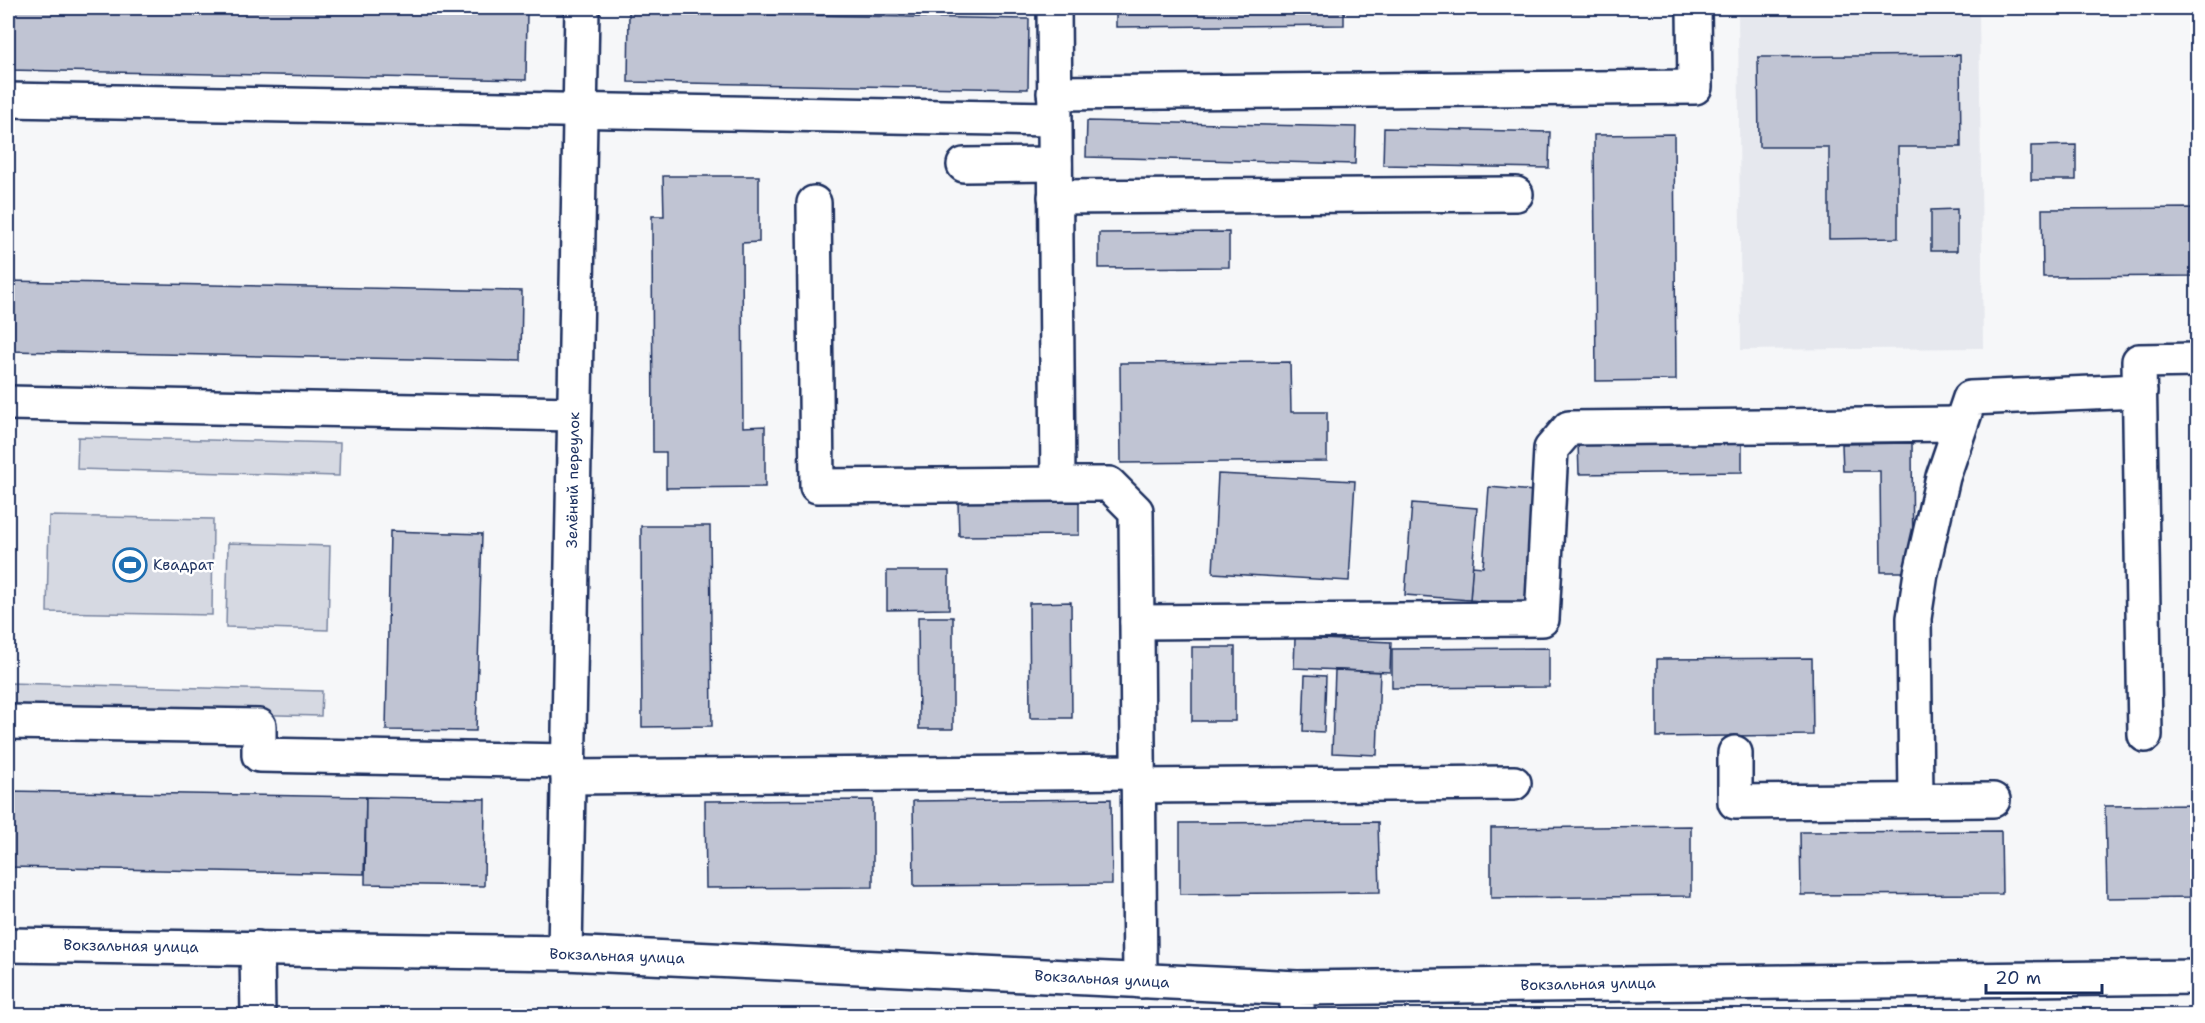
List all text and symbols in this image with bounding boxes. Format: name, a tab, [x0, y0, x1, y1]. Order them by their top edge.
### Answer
street label: Зелёный переулок	[562, 412, 584, 548]
sports icon: Квадрат	[112, 547, 148, 583]
place label: Квадрат	[153, 555, 214, 575]
street label: Вокзальная улица	[63, 935, 199, 957]
street label: Вокзальная улица	[549, 944, 686, 968]
scale bar	[1986, 957, 2102, 995]
street label: Вокзальная улица	[1034, 965, 1171, 993]
text: 20 m	[1995, 966, 2041, 990]
street label: Вокзальная улица	[1520, 973, 1656, 995]

